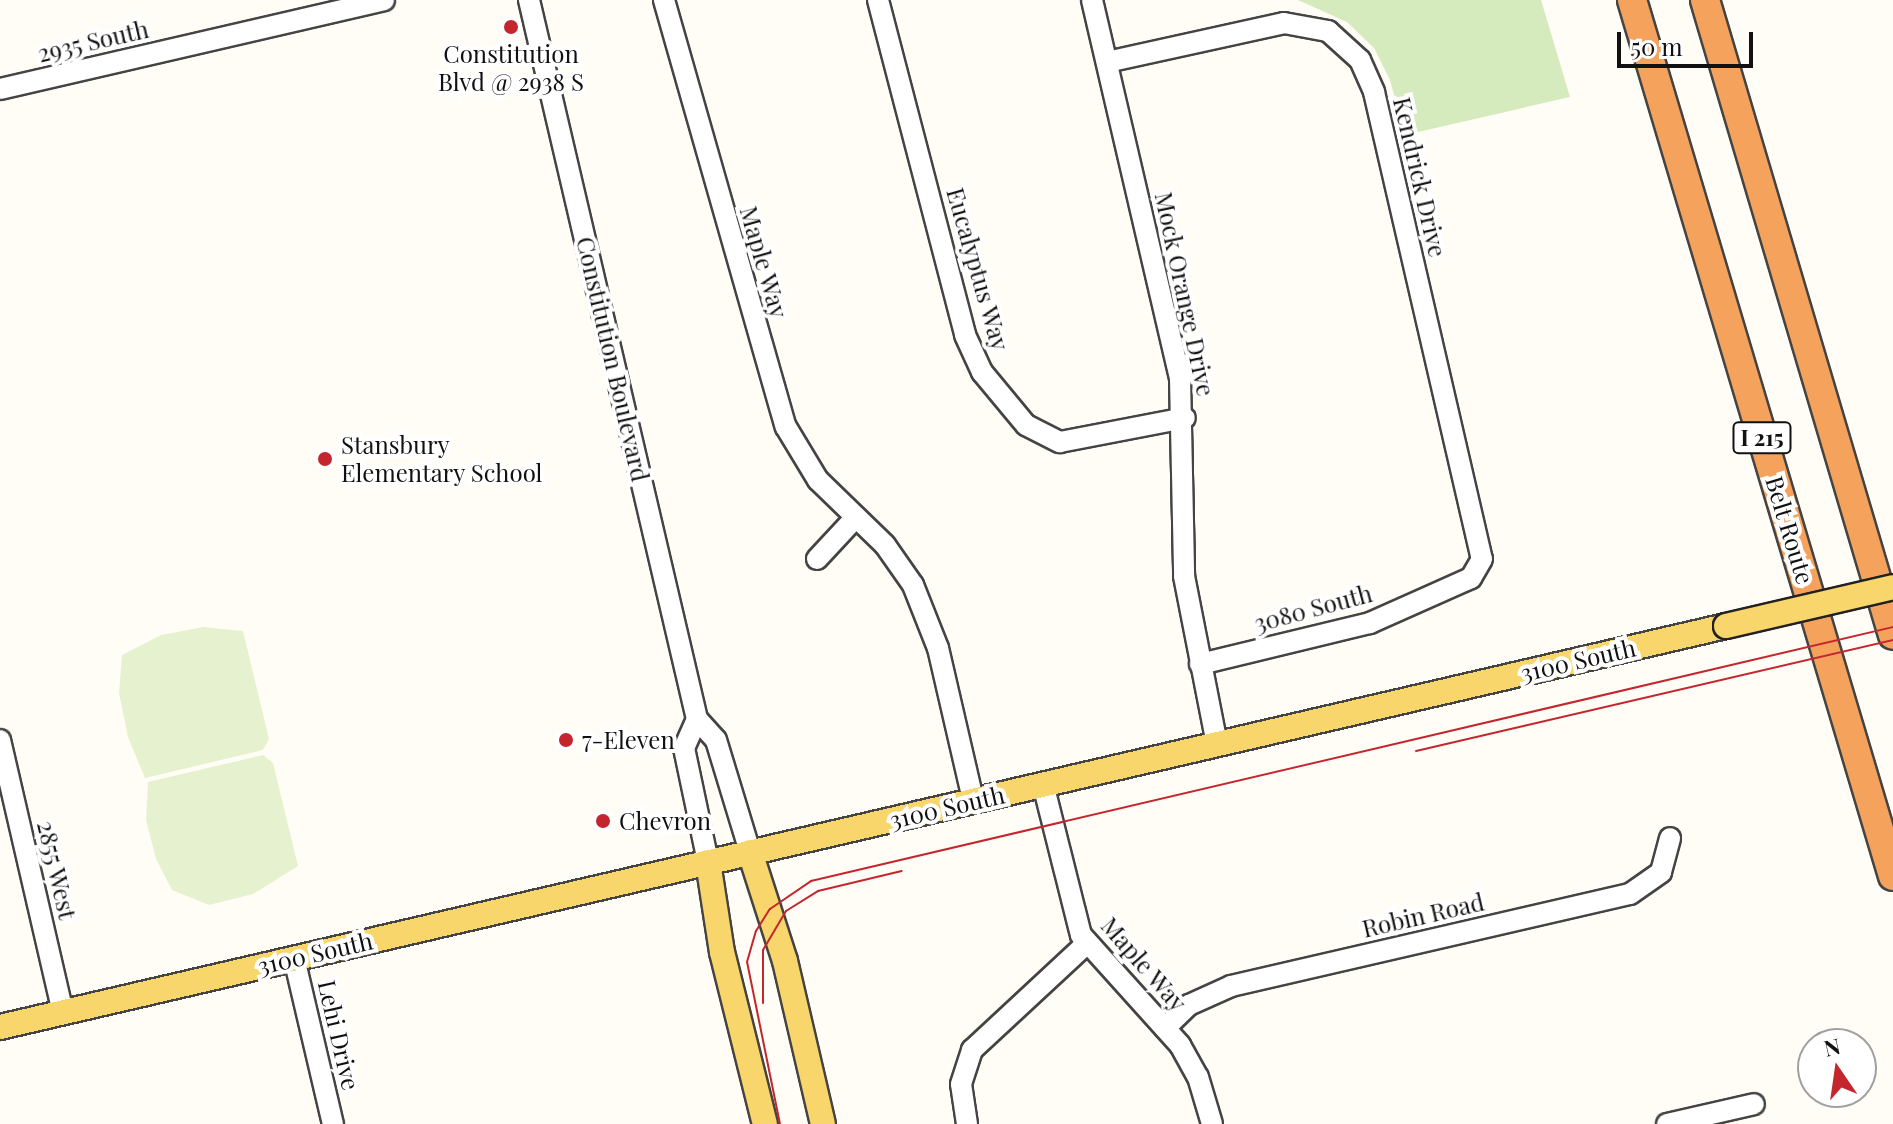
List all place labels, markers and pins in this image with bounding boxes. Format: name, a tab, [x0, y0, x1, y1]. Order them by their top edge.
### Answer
marker: Constitution Blvd @ 2938 S	[502, 18, 520, 36]
place label: Constitution Blvd @ 2938 S	[438, 40, 584, 96]
place label: Stansbury Elementary School	[341, 431, 543, 487]
marker: Stansbury Elementary School	[316, 450, 334, 468]
place label: 7-Eleven	[582, 726, 675, 754]
marker: 7-Eleven	[557, 731, 575, 749]
place label: Chevron	[619, 807, 711, 835]
marker: Chevron	[594, 812, 612, 830]

